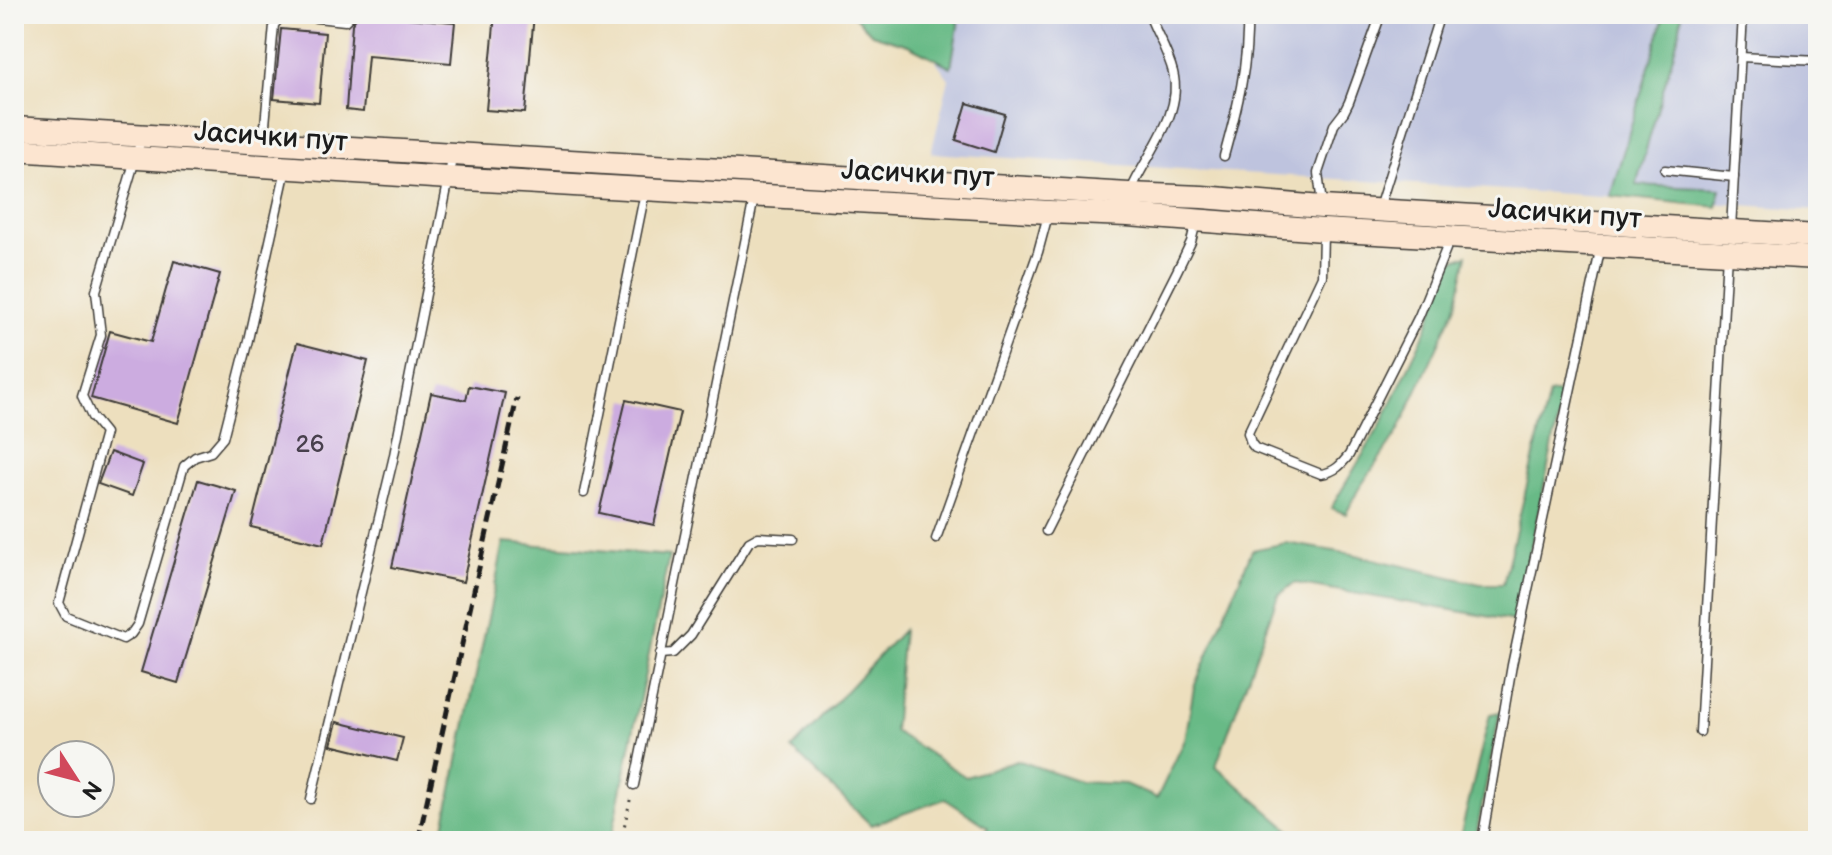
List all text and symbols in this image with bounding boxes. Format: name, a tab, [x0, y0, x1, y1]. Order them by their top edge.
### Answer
street label: Јасички пут	[193, 115, 349, 159]
street label: Јасички пут	[840, 153, 996, 195]
street label: Јасички пут	[1487, 192, 1643, 236]
house number: 26	[296, 430, 324, 459]
north arrow	[36, 739, 116, 819]
text: N	[75, 775, 107, 804]

